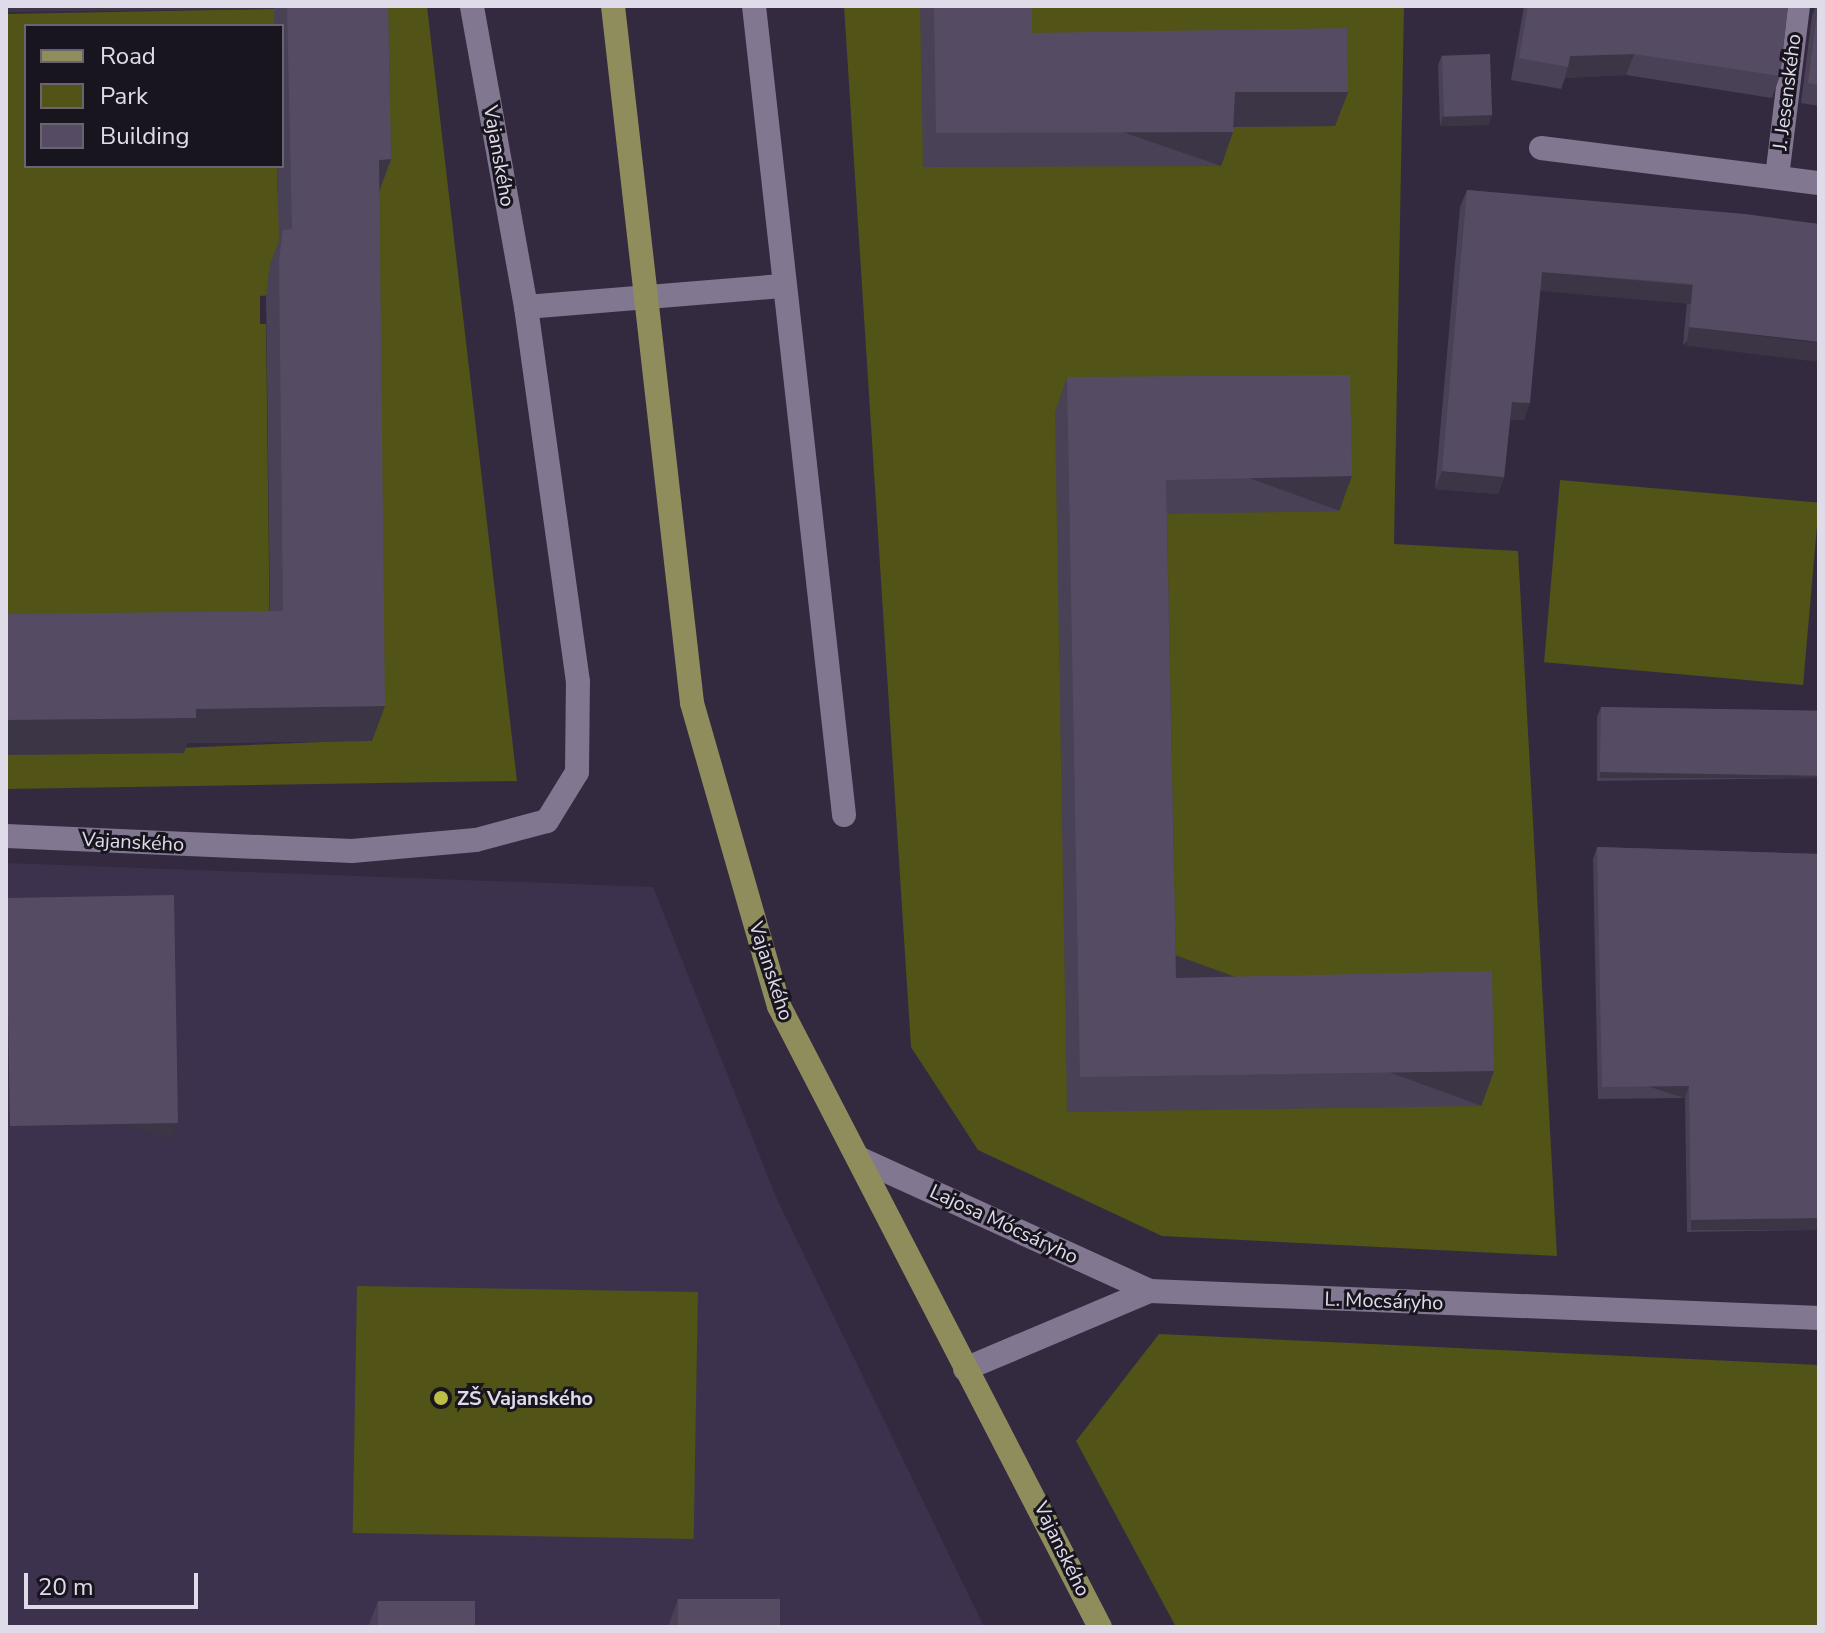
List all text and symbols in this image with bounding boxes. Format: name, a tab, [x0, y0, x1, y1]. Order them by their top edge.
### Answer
legend	[24, 24, 284, 168]
street label: J. Jesenského	[1768, 32, 1806, 152]
text: Road	[100, 40, 156, 72]
text: Park	[100, 80, 148, 112]
street label: Vajanského	[478, 103, 520, 209]
text: Building	[100, 120, 190, 152]
street label: Vajanského	[81, 827, 185, 857]
street label: Vajanského	[744, 919, 798, 1023]
street label: Lajosa Mócsáryho	[926, 1179, 1082, 1269]
street label: L. Mocsáryho	[1324, 1287, 1444, 1315]
place label: ZŠ Vajanského	[457, 1386, 593, 1410]
marker: ZŠ Vajanského	[432, 1389, 450, 1407]
street label: Vajanského	[1029, 1498, 1095, 1600]
scale bar	[28, 1557, 202, 1607]
text: 20 m	[38, 1571, 94, 1603]

